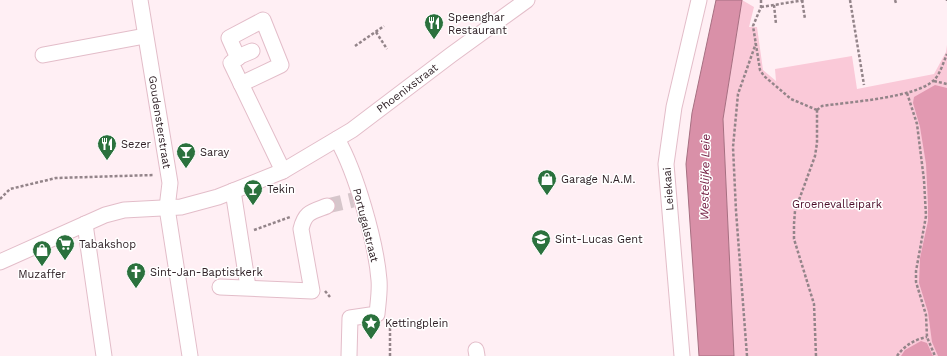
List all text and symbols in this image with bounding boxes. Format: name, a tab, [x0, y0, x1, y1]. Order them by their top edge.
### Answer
place label: Speenghar Restaurant	[448, 11, 507, 37]
restaurant icon: Speenghar Restaurant	[423, 12, 445, 40]
street label: Phoenixstraat	[374, 61, 441, 116]
street label: Goudensterstraat	[146, 75, 173, 170]
restaurant icon: Sezer	[96, 133, 118, 161]
water label: Westelijke Leie	[697, 134, 713, 220]
place label: Sezer	[121, 138, 152, 151]
bar icon: Saray	[175, 141, 197, 169]
place label: Saray	[200, 146, 229, 159]
street label: Leiekaai	[660, 167, 677, 211]
shop icon: Garage N.A.M.	[536, 168, 558, 196]
place label: Garage N.A.M.	[561, 173, 635, 186]
bar icon: Tekin	[242, 178, 264, 206]
place label: Tekin	[267, 183, 295, 196]
street label: Portugalstraat	[350, 187, 381, 264]
park label: Groenevalleipark	[792, 198, 882, 211]
school or university icon: Sint-Lucas Gent	[530, 228, 552, 256]
supermarket icon: Tabakshop	[54, 233, 76, 261]
place label: Sint-Lucas Gent	[555, 233, 643, 246]
place label: Tabakshop	[79, 238, 136, 251]
shop icon: Muzaffer	[31, 239, 53, 267]
church icon: Sint-Jan-Baptistkerk	[125, 261, 147, 289]
place label: Sint-Jan-Baptistkerk	[150, 266, 263, 279]
place label: Muzaffer	[18, 268, 66, 281]
place icon: Kettingplein	[360, 312, 382, 340]
place label: Kettingplein	[385, 317, 448, 330]

